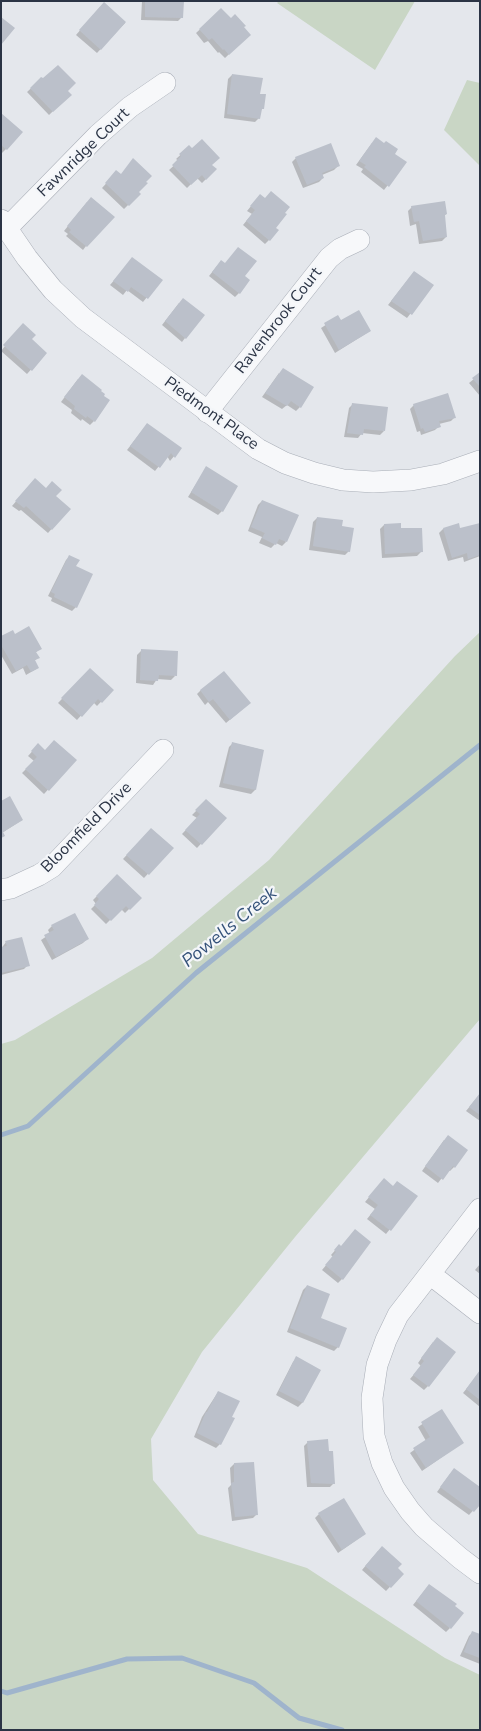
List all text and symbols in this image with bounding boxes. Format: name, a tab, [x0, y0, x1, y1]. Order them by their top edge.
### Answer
street label: Fawnridge Court	[34, 104, 134, 202]
street label: Ravenbrook Court	[232, 264, 326, 378]
street label: Piedmont Place	[160, 373, 262, 455]
street label: Bloomfield Drive	[38, 779, 136, 877]
water label: Powells Creek	[178, 883, 282, 973]

